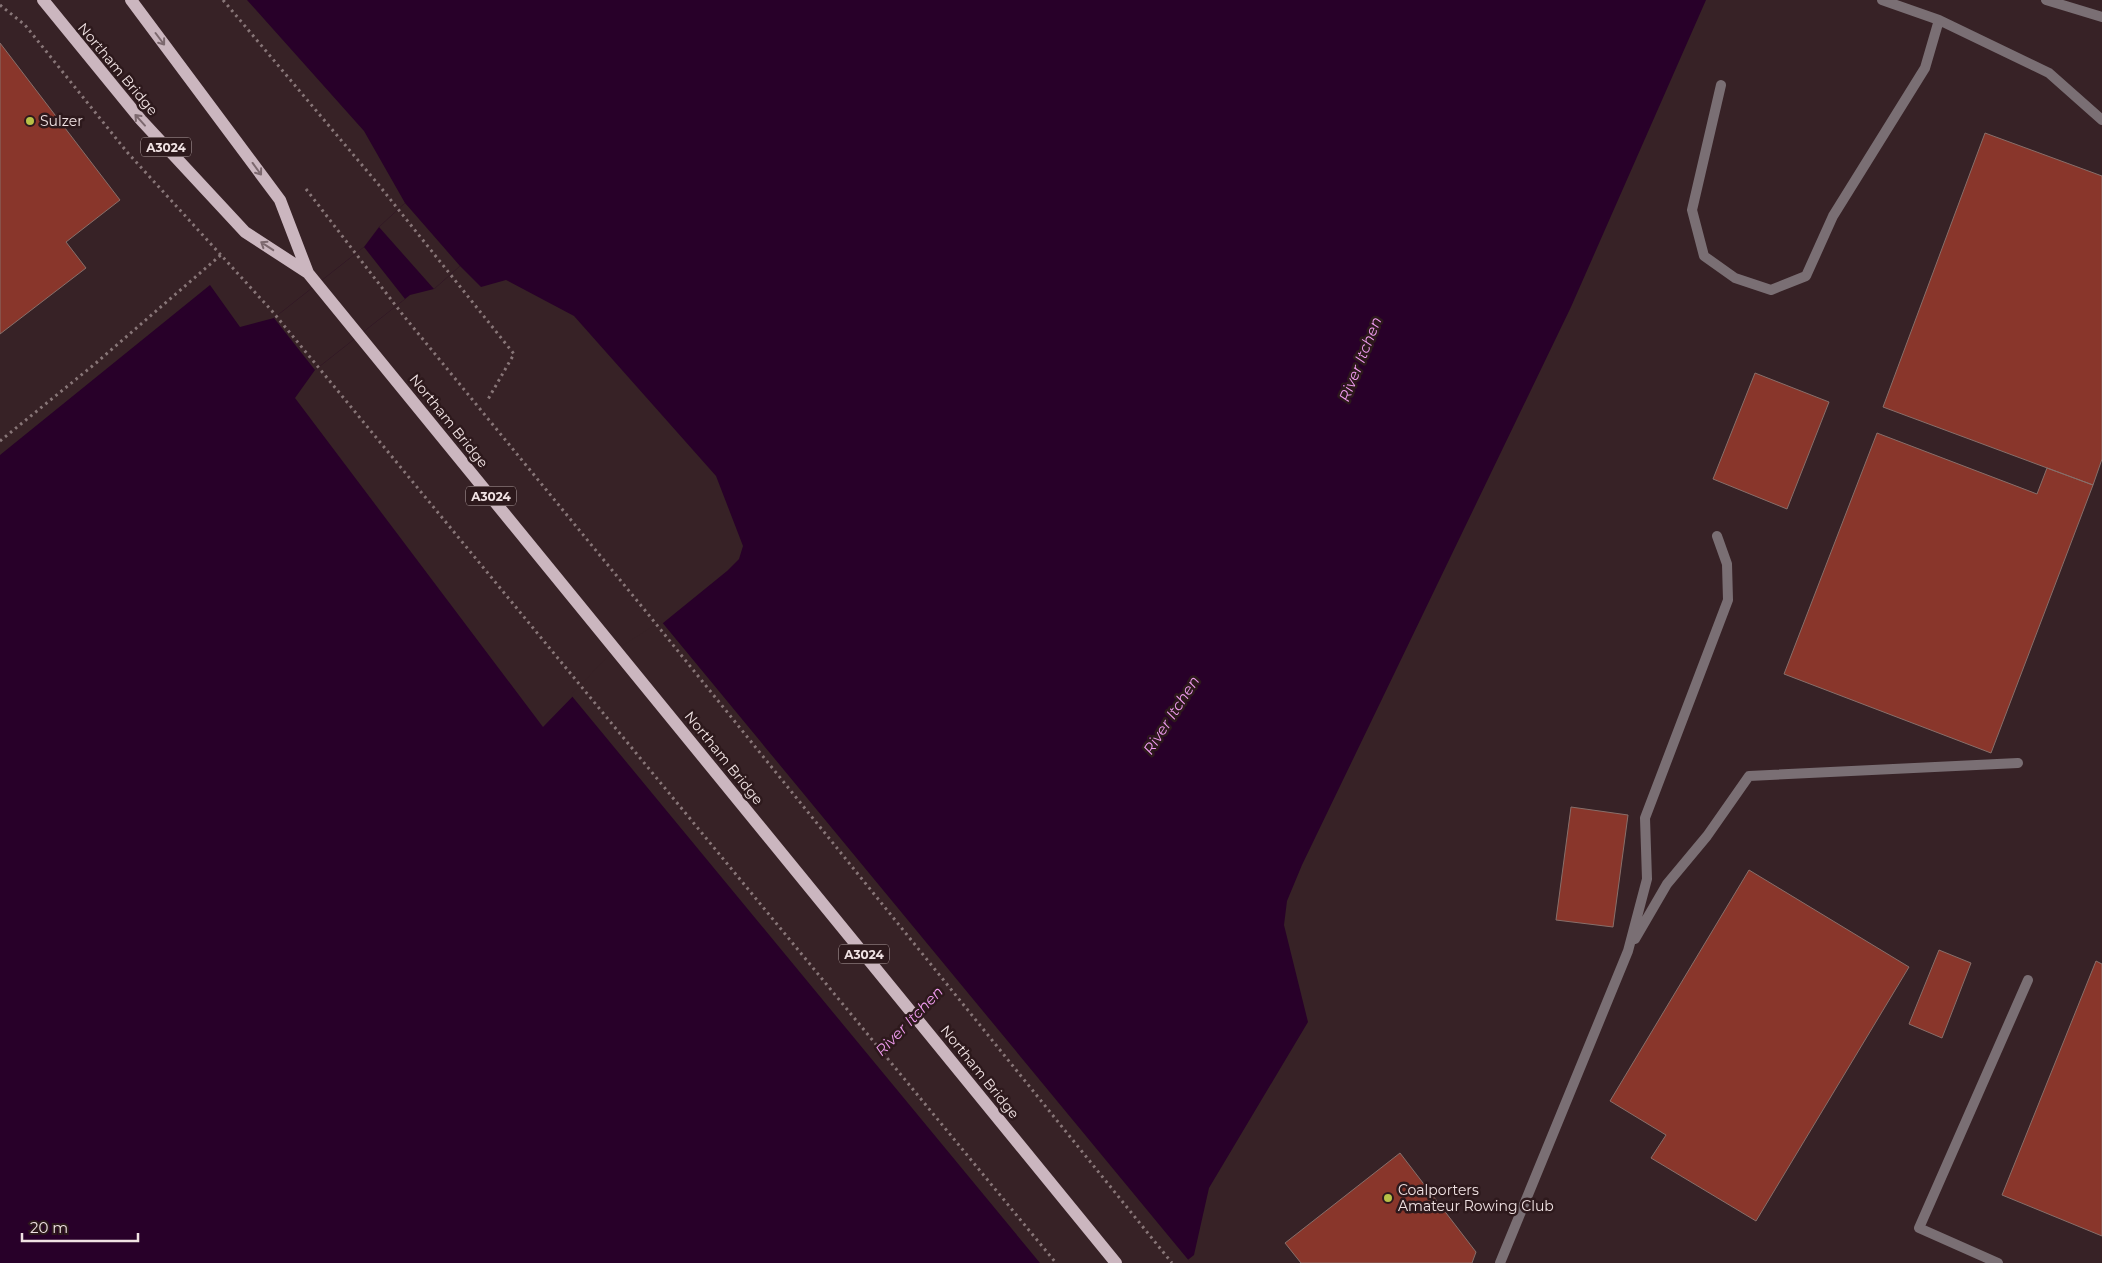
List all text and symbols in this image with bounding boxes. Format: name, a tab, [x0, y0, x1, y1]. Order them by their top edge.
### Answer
street label: Northam Bridge	[74, 19, 162, 119]
one-way arrow	[155, 32, 166, 45]
place label: Sulzer	[40, 112, 83, 130]
one-way arrow	[135, 113, 146, 126]
marker: Sulzer	[24, 115, 36, 127]
road number: A3024	[141, 138, 191, 156]
one-way arrow	[252, 162, 262, 176]
one-way arrow	[261, 241, 275, 251]
water label: River Itchen	[1334, 314, 1386, 404]
street label: Northam Bridge	[406, 371, 492, 471]
road number: A3024	[466, 486, 516, 506]
water label: River Itchen	[1139, 672, 1203, 758]
street label: Northam Bridge	[681, 708, 767, 808]
road number: A3024	[839, 944, 889, 964]
water label: River Itchen	[871, 982, 947, 1060]
street label: Northam Bridge	[937, 1022, 1023, 1122]
place label: Coalporters Amateur Rowing Club	[1398, 1181, 1554, 1215]
marker: Coalporters Amateur Rowing Club	[1382, 1192, 1394, 1204]
scale bar	[22, 1210, 139, 1242]
text: 20 m	[30, 1218, 68, 1237]

